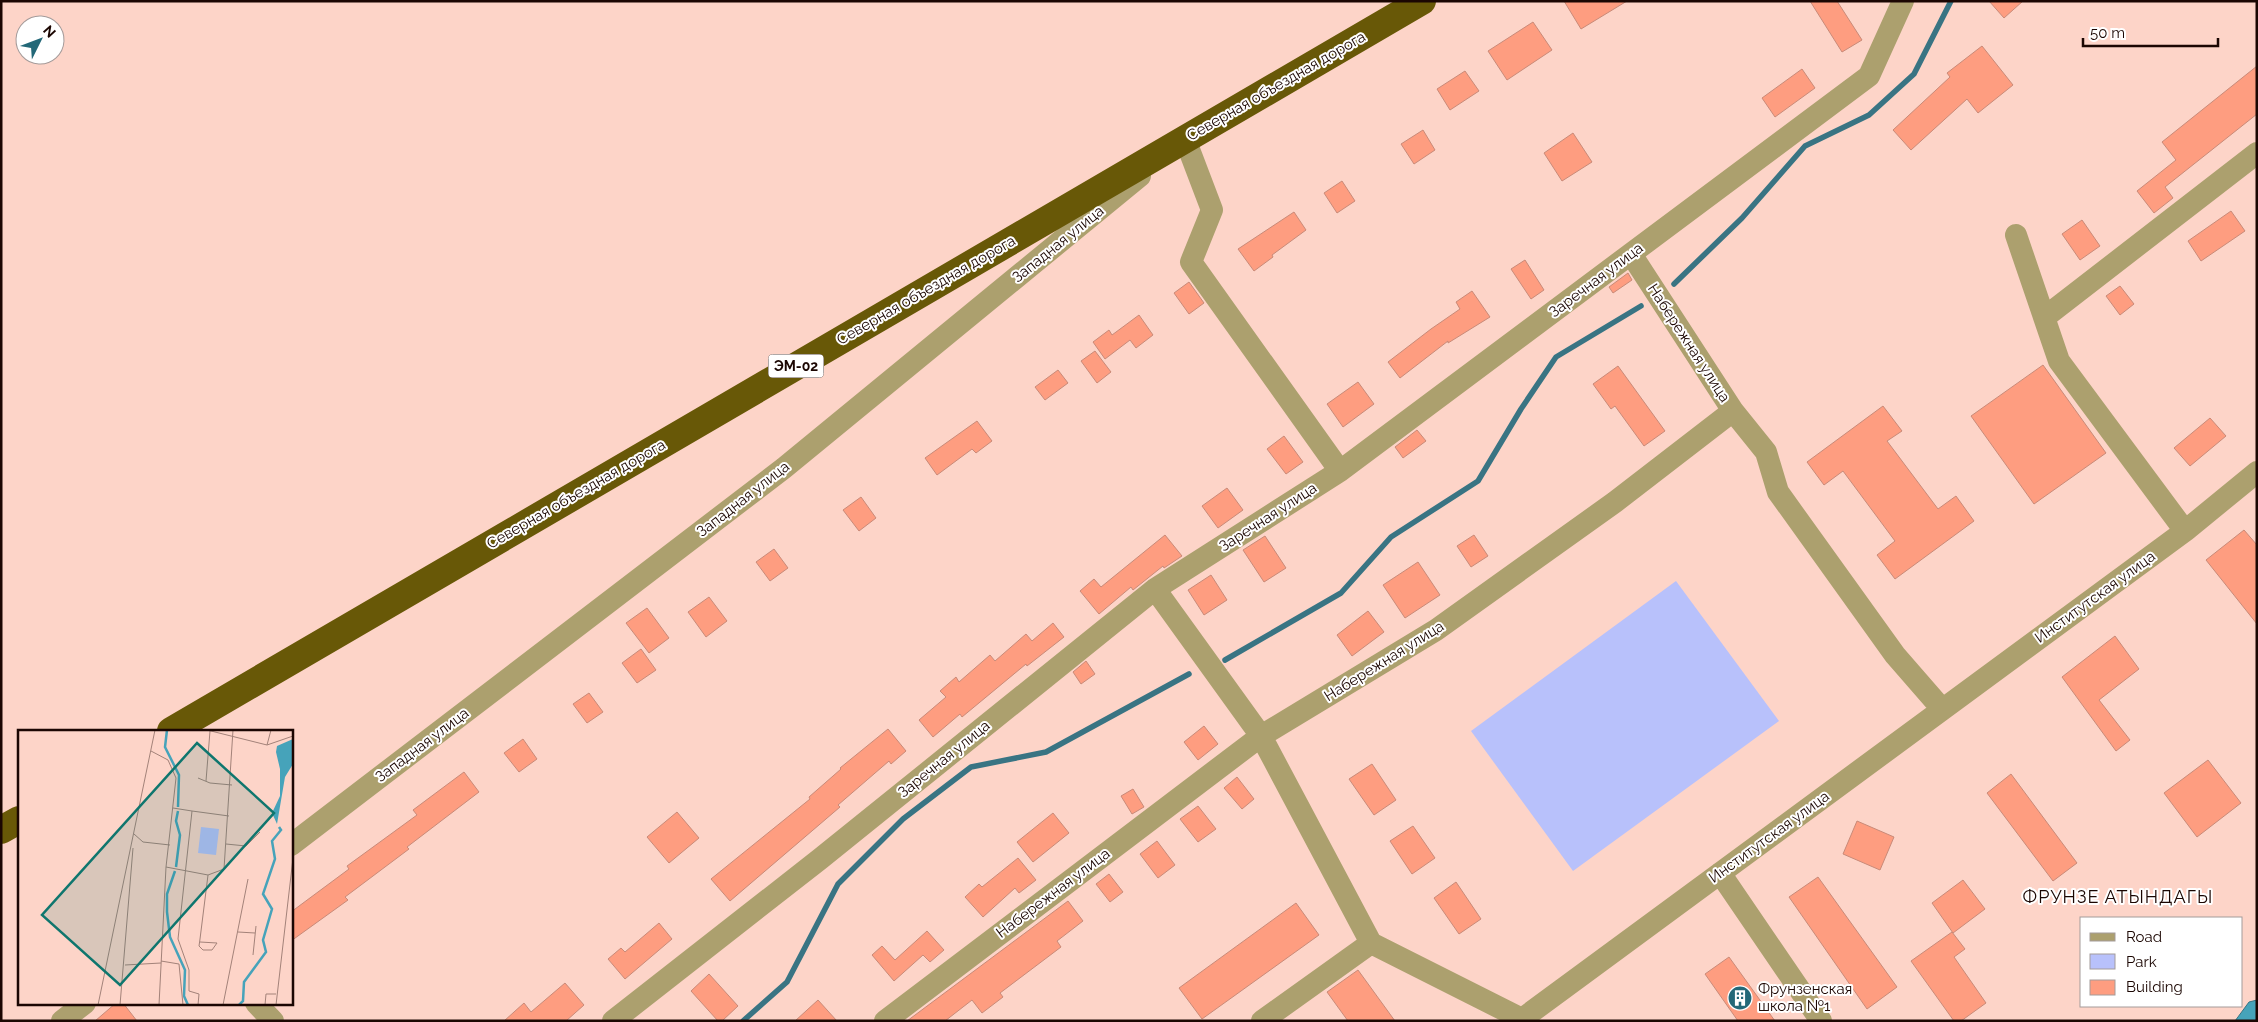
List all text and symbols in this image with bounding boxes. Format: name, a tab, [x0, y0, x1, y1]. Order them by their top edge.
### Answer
north arrow	[15, 15, 65, 65]
scale bar	[2083, 15, 2218, 47]
text: N	[40, 22, 59, 41]
text: 50 m	[2090, 24, 2125, 42]
street label: Северная объездная дорога	[1184, 27, 1368, 145]
street label: Западная улица	[1009, 202, 1107, 286]
street label: Северная объездная дорога	[834, 231, 1018, 349]
street label: Заречная улица	[1546, 239, 1646, 321]
street label: Набережная улица	[1644, 280, 1734, 406]
road number: ЭМ-02	[768, 354, 824, 378]
street label: Северная объездная дорога	[484, 435, 668, 553]
street label: Западная улица	[693, 457, 793, 541]
street label: Заречная улица	[1216, 479, 1320, 555]
street label: Институтская улица	[2031, 547, 2159, 647]
street label: Набережная улица	[1321, 617, 1447, 705]
street label: Западная улица	[372, 704, 472, 786]
street label: Заречная улица	[895, 717, 993, 801]
inset map	[18, 730, 292, 1004]
street label: Институтская улица	[1705, 787, 1833, 887]
street label: Набережная улица	[993, 844, 1113, 942]
district label: ФРУНЗЕ АТЫНДАГЫ	[2023, 886, 2213, 907]
legend	[2080, 917, 2243, 1007]
text: Road	[2126, 928, 2162, 946]
text: Park	[2126, 953, 2157, 971]
text: Building	[2126, 978, 2183, 996]
place label: Фрунзенская школа №1	[1758, 980, 1852, 1015]
building icon: Фрунзенская школа №1	[1727, 985, 1753, 1011]

